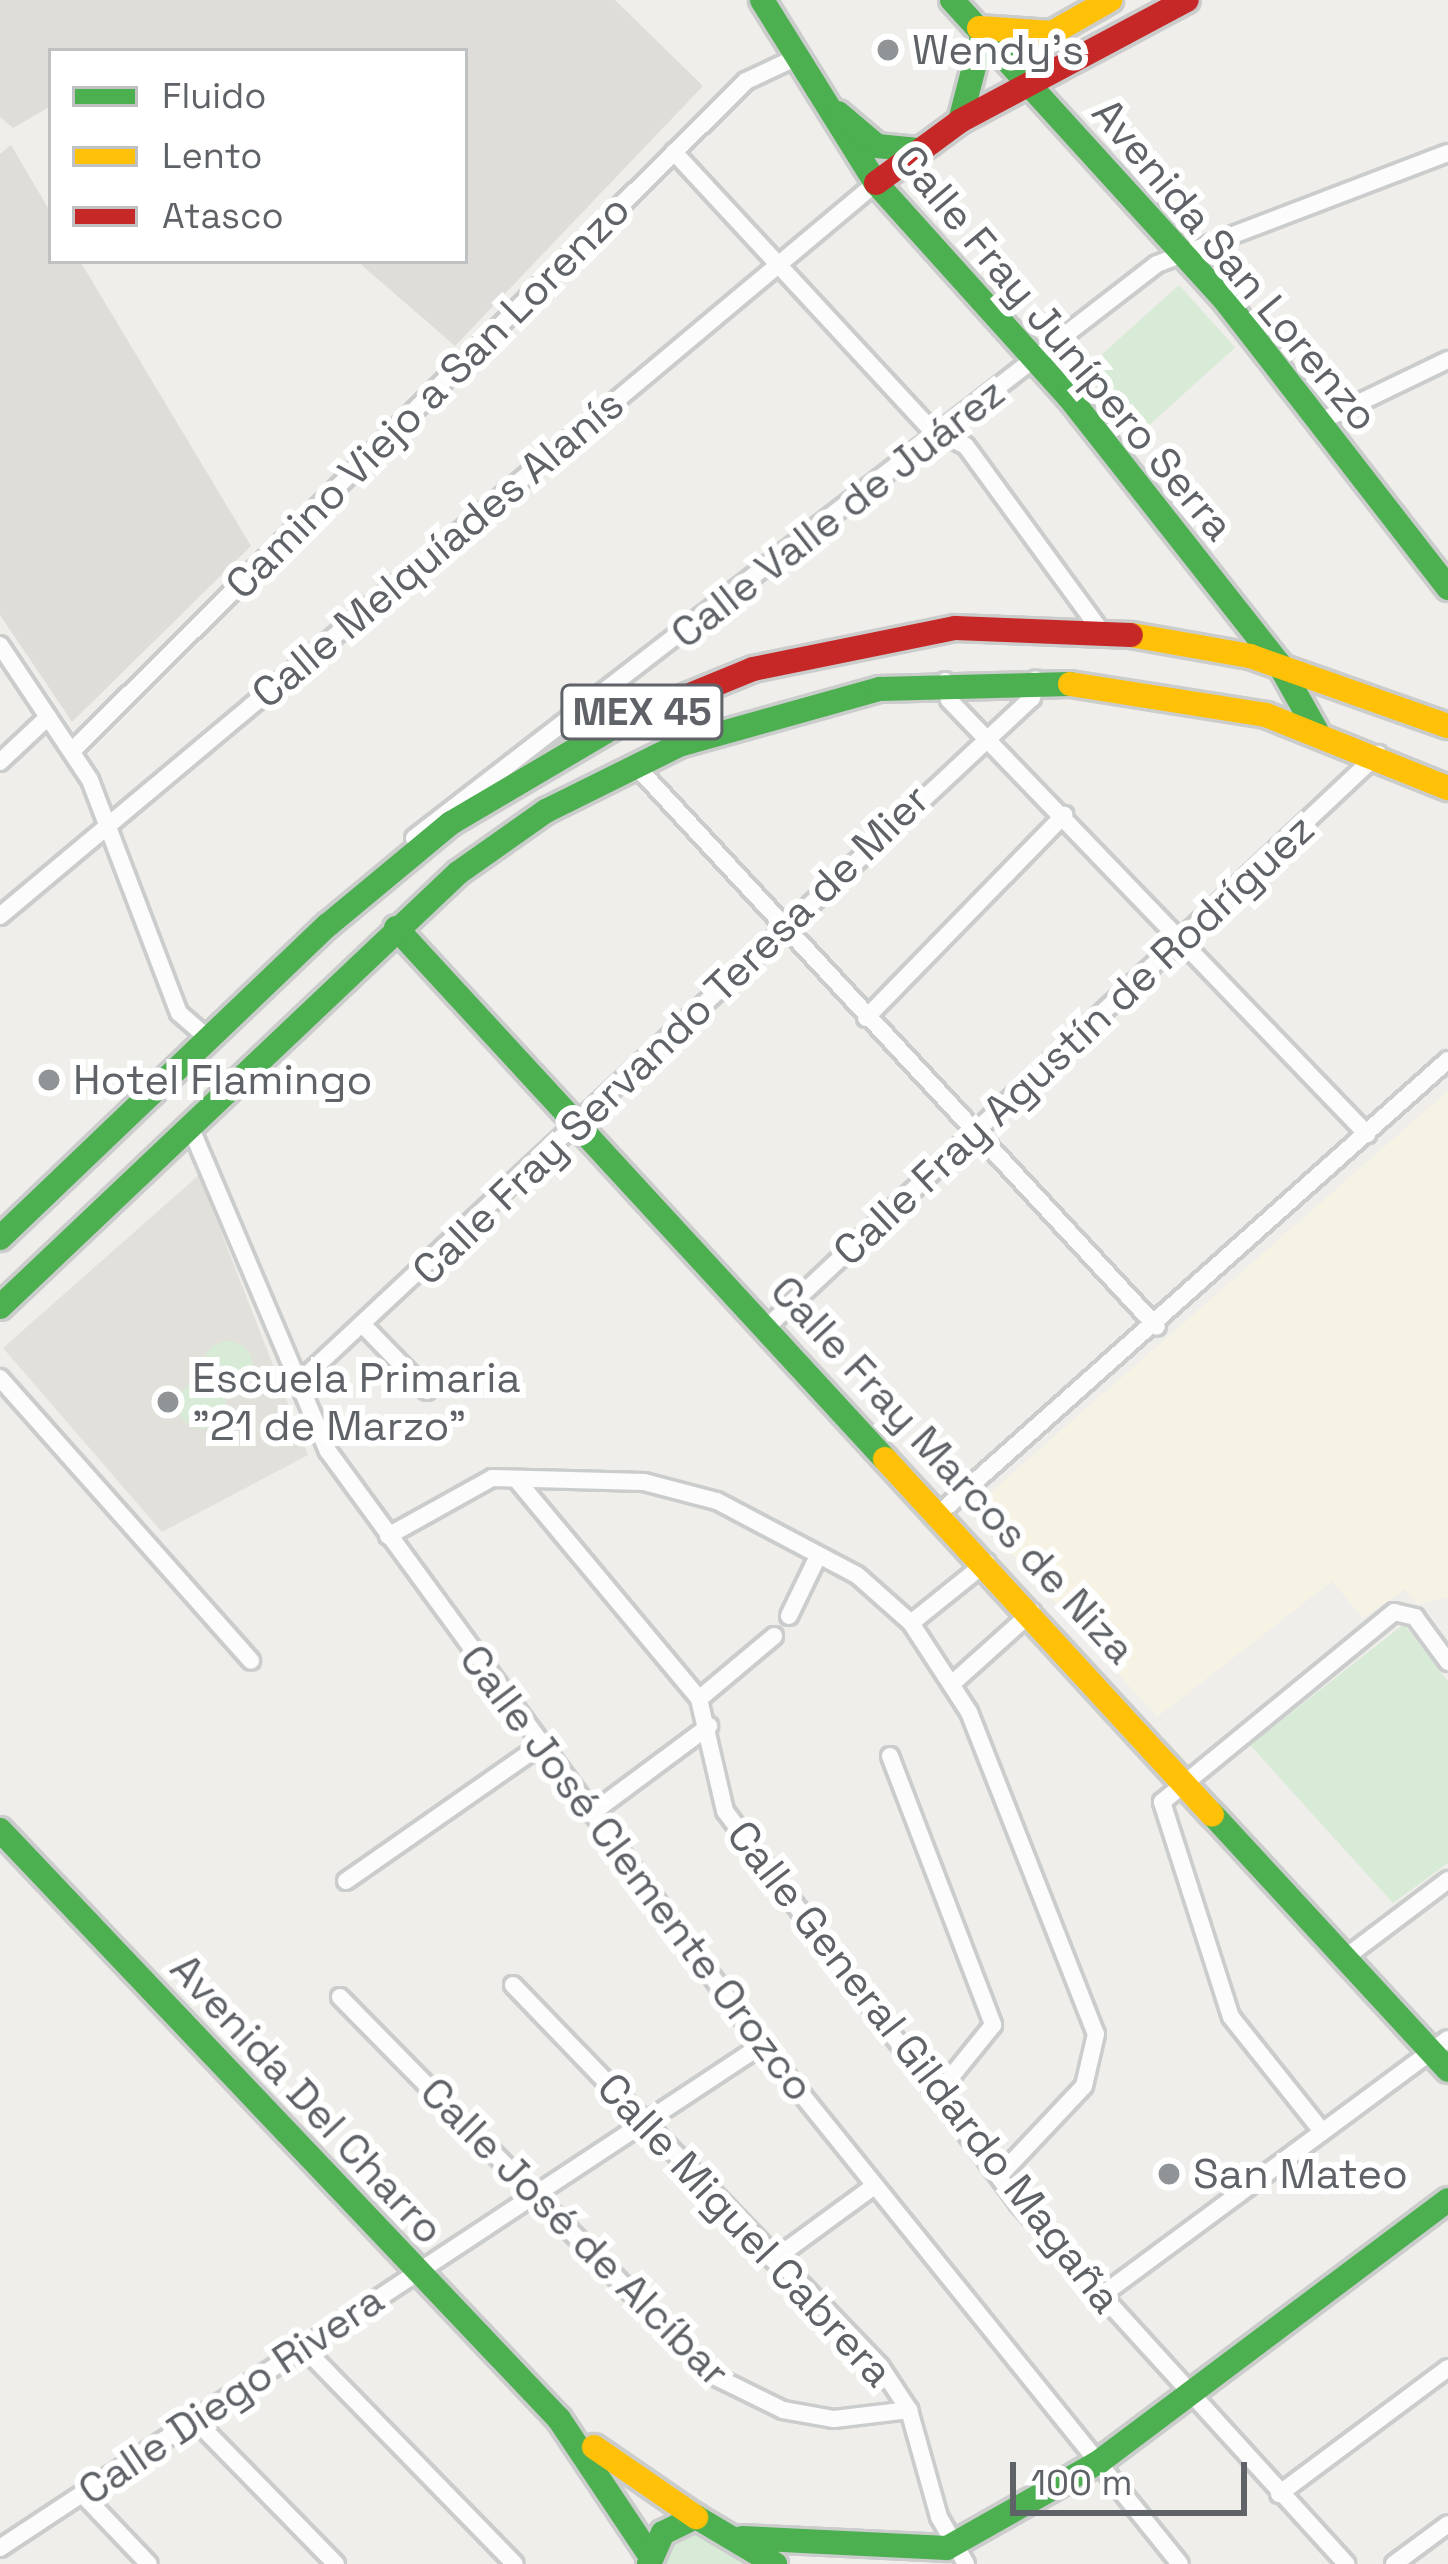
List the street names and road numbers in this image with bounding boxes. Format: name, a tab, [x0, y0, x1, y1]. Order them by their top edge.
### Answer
street label: Avenida San Lorenzo	[1081, 89, 1389, 441]
street label: Calle Fray Junípero Serra	[884, 135, 1244, 551]
street label: Camino Viejo a San Lorenzo	[215, 184, 641, 610]
street label: Calle Valle de Juárez	[661, 367, 1015, 659]
street label: Calle Melquíades Alanís	[242, 379, 634, 719]
road number: MEX 45	[558, 679, 726, 745]
street label: Calle Fray Servando Teresa de Mier	[402, 774, 940, 1296]
street label: Calle Fray Agustín de Rodríguez	[823, 804, 1325, 1276]
street label: Calle Fray Marcos de Niza	[760, 1266, 1146, 1674]
street label: Calle José Clemente Orozco	[449, 1635, 825, 2111]
street label: Calle General Gildardo Magaña	[716, 1811, 1132, 2323]
street label: Avenida Del Charro	[160, 1944, 454, 2254]
street label: Calle Miguel Cabrera	[587, 2063, 903, 2397]
street label: Calle José de Alcíbar	[410, 2067, 740, 2397]
street label: Calle Diego Rivera	[69, 2274, 393, 2516]

